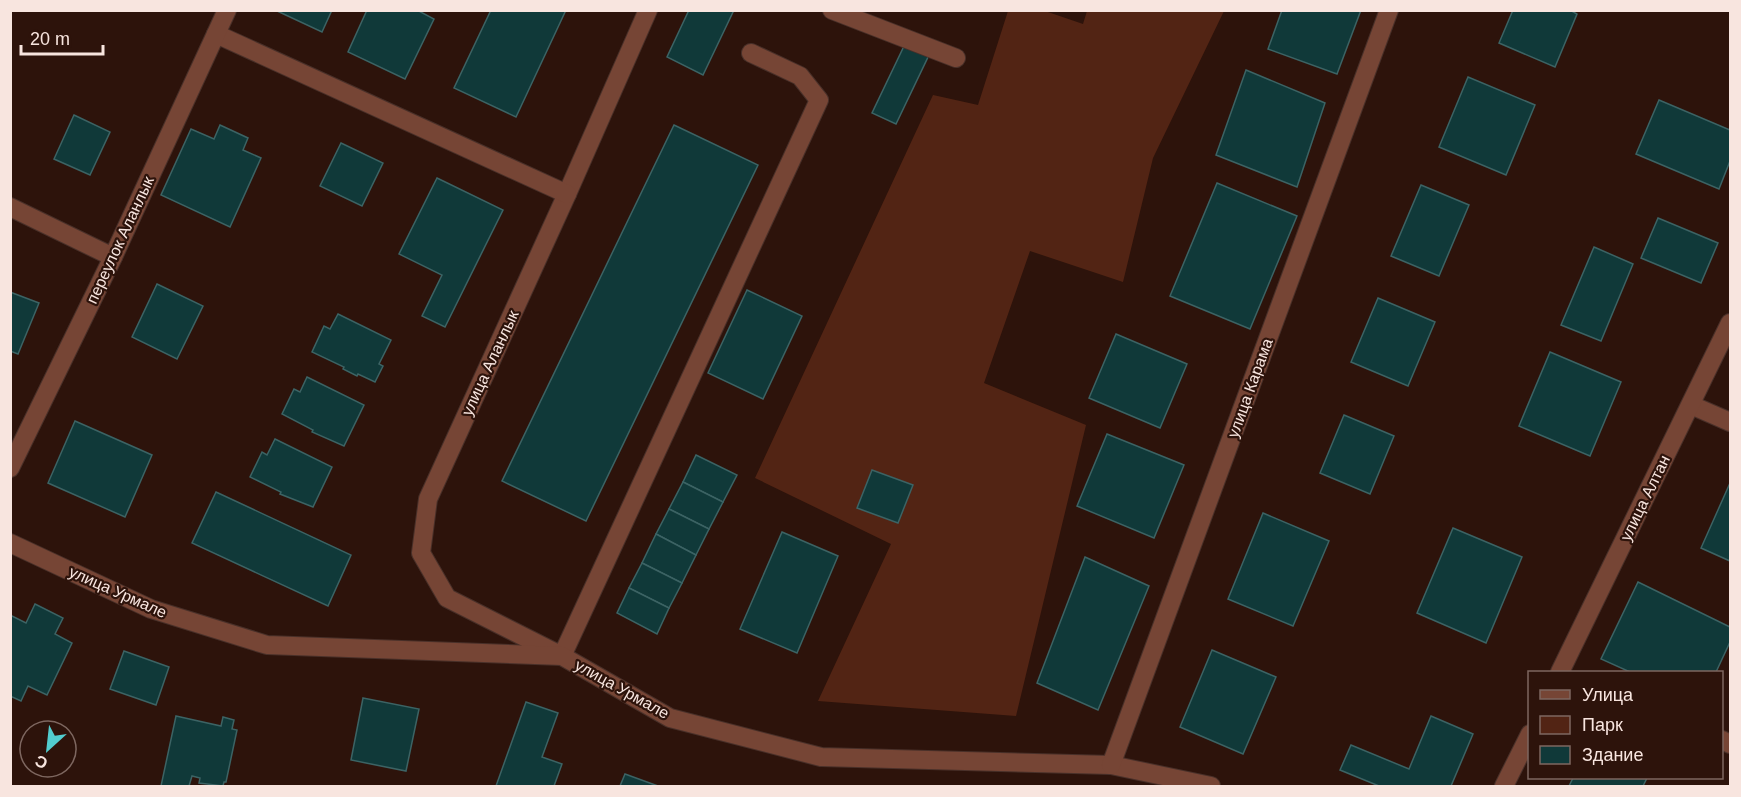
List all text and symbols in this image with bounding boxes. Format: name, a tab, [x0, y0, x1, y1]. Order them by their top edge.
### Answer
scale bar	[21, 18, 104, 56]
text: 20 m	[30, 29, 70, 49]
street label: переулок Аланлык	[83, 173, 157, 306]
street label: улица Аланлык	[458, 307, 522, 418]
street label: улица Карама	[1224, 336, 1276, 440]
street label: улица Алтан	[1617, 452, 1673, 544]
street label: улица Урмале	[67, 563, 169, 621]
street label: улица Урмале	[572, 656, 672, 722]
legend	[1528, 671, 1723, 779]
text: Улица	[1582, 685, 1634, 705]
text: Парк	[1582, 715, 1623, 735]
north arrow	[18, 719, 78, 779]
text: Здание	[1582, 745, 1643, 765]
text: С	[32, 752, 50, 772]

